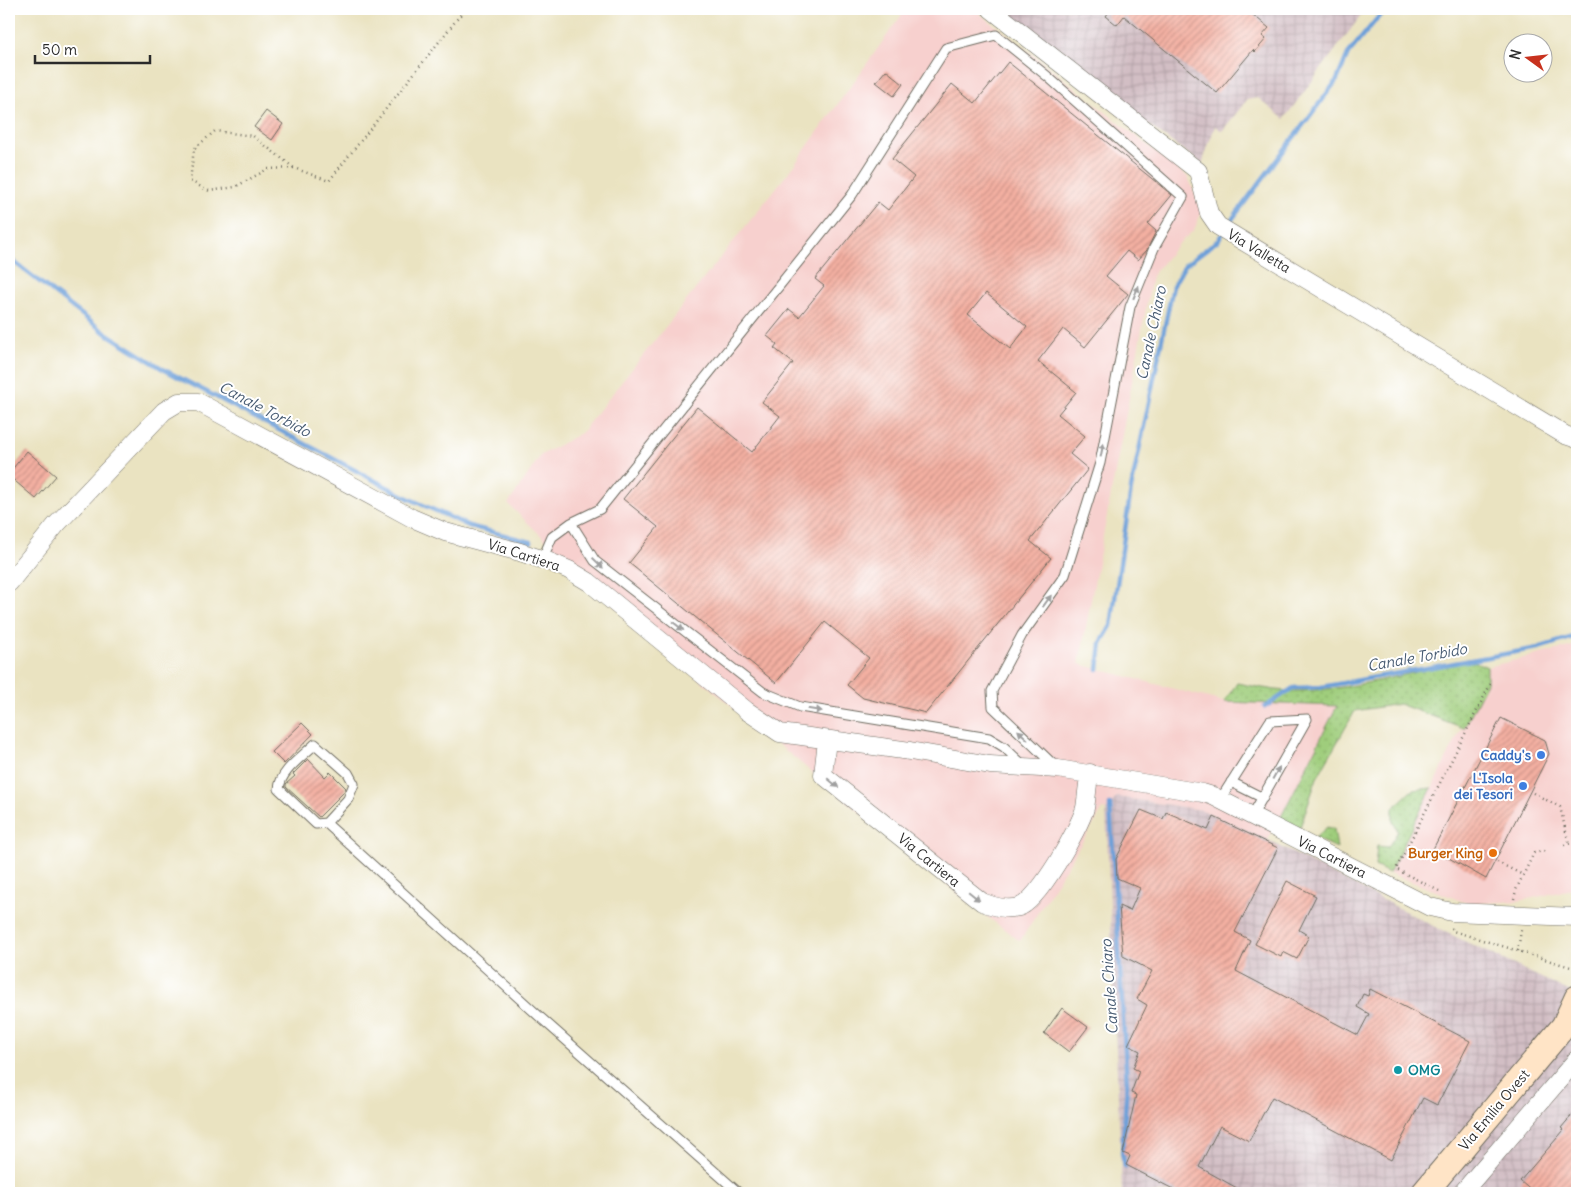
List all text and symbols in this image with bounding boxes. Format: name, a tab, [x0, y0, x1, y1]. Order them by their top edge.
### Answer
scale bar	[35, 32, 150, 64]
north arrow	[1504, 32, 1554, 82]
text: 50 m	[42, 40, 77, 59]
text: N	[1505, 48, 1525, 62]
street label: Via Valletta	[1224, 225, 1294, 277]
water label: Canale Chiaro	[1132, 283, 1171, 382]
one-way arrow	[1133, 285, 1141, 299]
water label: Canale Torbido	[216, 377, 315, 442]
one-way arrow	[1099, 442, 1107, 458]
street label: Via Cartiera	[486, 535, 562, 575]
one-way arrow	[592, 557, 604, 569]
one-way arrow	[1041, 595, 1052, 608]
one-way arrow	[671, 621, 684, 632]
water label: Canale Torbido	[1366, 639, 1470, 675]
one-way arrow	[807, 706, 823, 714]
one-way arrow	[1017, 729, 1029, 741]
place label: Caddy's	[1481, 746, 1532, 764]
marker: Caddy's	[1535, 749, 1547, 761]
one-way arrow	[1272, 766, 1280, 781]
place label: L'Isola dei Tesori	[1454, 769, 1513, 803]
one-way arrow	[826, 778, 839, 789]
marker: L'Isola dei Tesori	[1517, 780, 1529, 792]
street label: Via Cartiera	[894, 829, 964, 891]
street label: Via Cartiera	[1295, 832, 1369, 882]
place label: Burger King	[1408, 844, 1483, 862]
marker: Burger King	[1487, 847, 1499, 859]
one-way arrow	[967, 890, 980, 901]
water label: Canale Chiaro	[1096, 937, 1122, 1035]
place label: OMG	[1408, 1061, 1440, 1079]
marker: OMG	[1392, 1064, 1404, 1076]
street label: Via Emilia Ovest	[1455, 1065, 1533, 1154]

